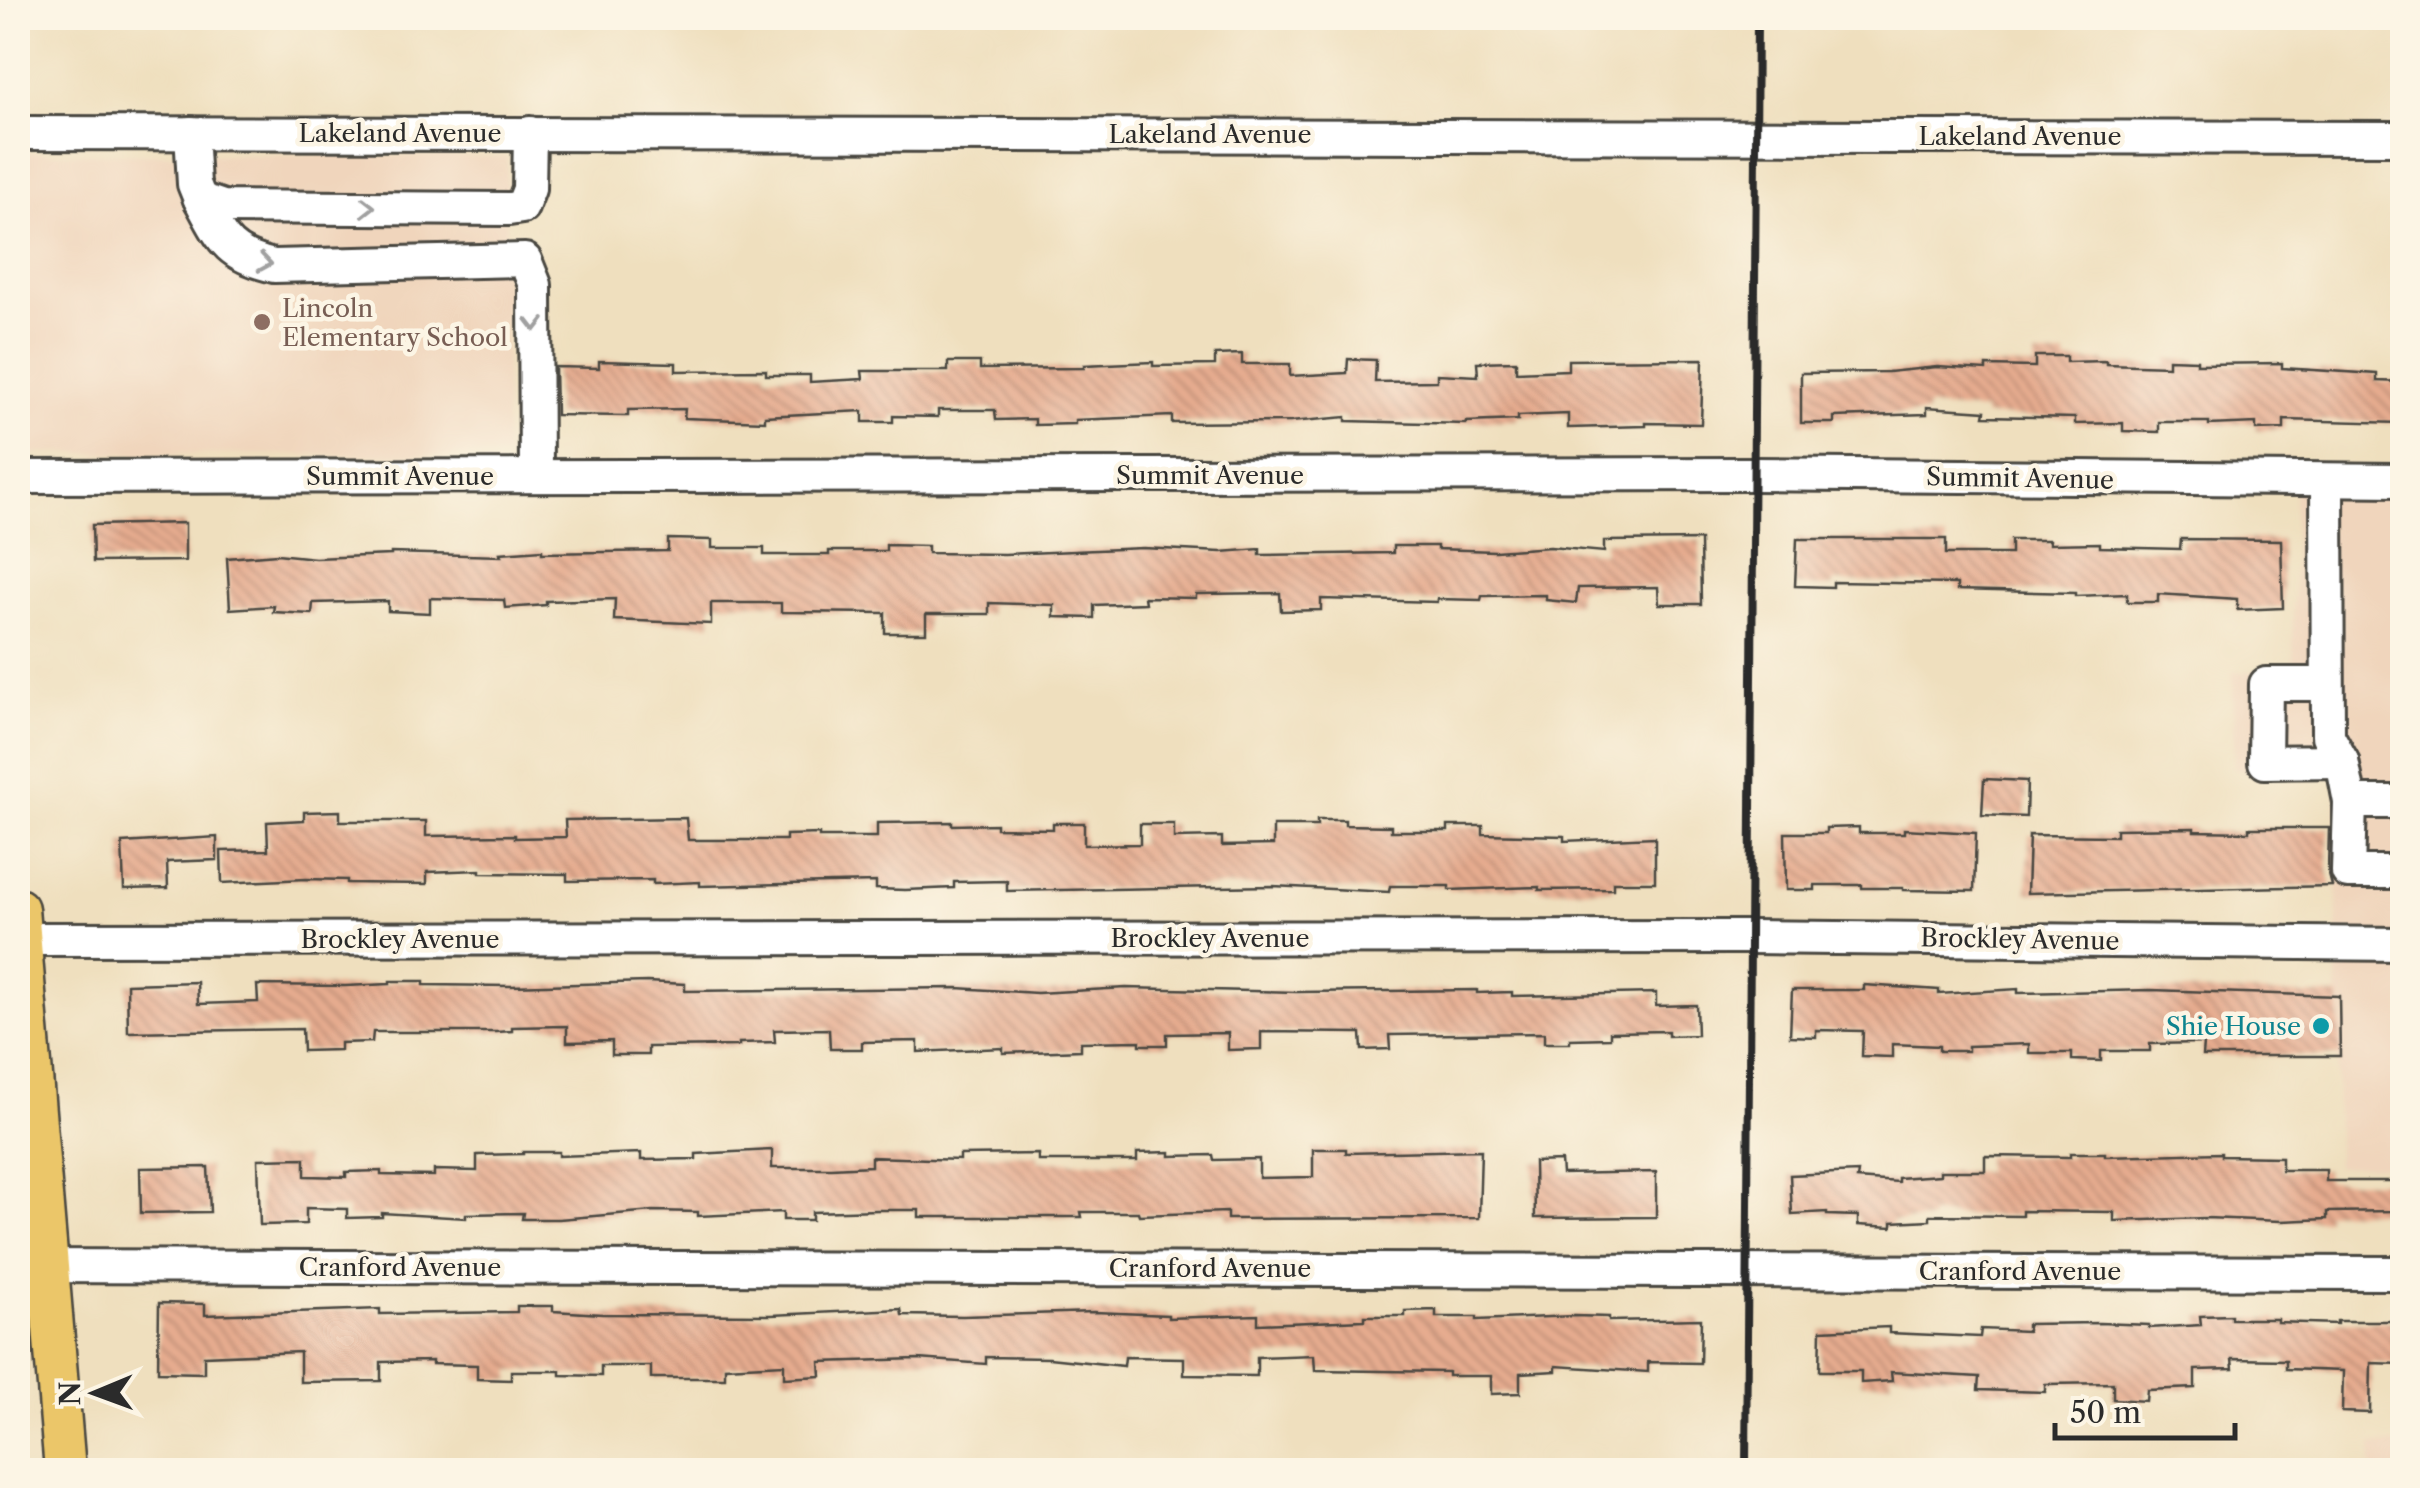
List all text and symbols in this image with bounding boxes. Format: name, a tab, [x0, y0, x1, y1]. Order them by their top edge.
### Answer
street label: Lakeland Avenue	[298, 118, 502, 149]
street label: Lakeland Avenue	[1108, 119, 1312, 150]
street label: Lakeland Avenue	[1918, 121, 2122, 152]
one-way arrow	[362, 196, 377, 218]
one-way arrow	[257, 252, 274, 273]
place label: Lincoln Elementary School	[282, 293, 508, 353]
marker: Lincoln Elementary School	[251, 311, 273, 333]
one-way arrow	[524, 316, 546, 332]
street label: Summit Avenue	[1116, 460, 1304, 491]
street label: Summit Avenue	[306, 461, 494, 492]
street label: Summit Avenue	[1926, 461, 2114, 496]
street label: Brockley Avenue	[1920, 922, 2120, 957]
street label: Brockley Avenue	[1110, 923, 1310, 954]
street label: Brockley Avenue	[300, 924, 500, 955]
place label: Shie House	[2166, 1011, 2301, 1042]
marker: Shie House	[2310, 1015, 2332, 1037]
street label: Cranford Avenue	[299, 1252, 501, 1283]
street label: Cranford Avenue	[1109, 1253, 1311, 1284]
street label: Cranford Avenue	[1919, 1256, 2121, 1287]
north arrow	[45, 1343, 145, 1443]
scale bar	[2055, 1378, 2235, 1440]
text: N	[53, 1381, 87, 1406]
text: 50 m	[2070, 1394, 2141, 1431]

